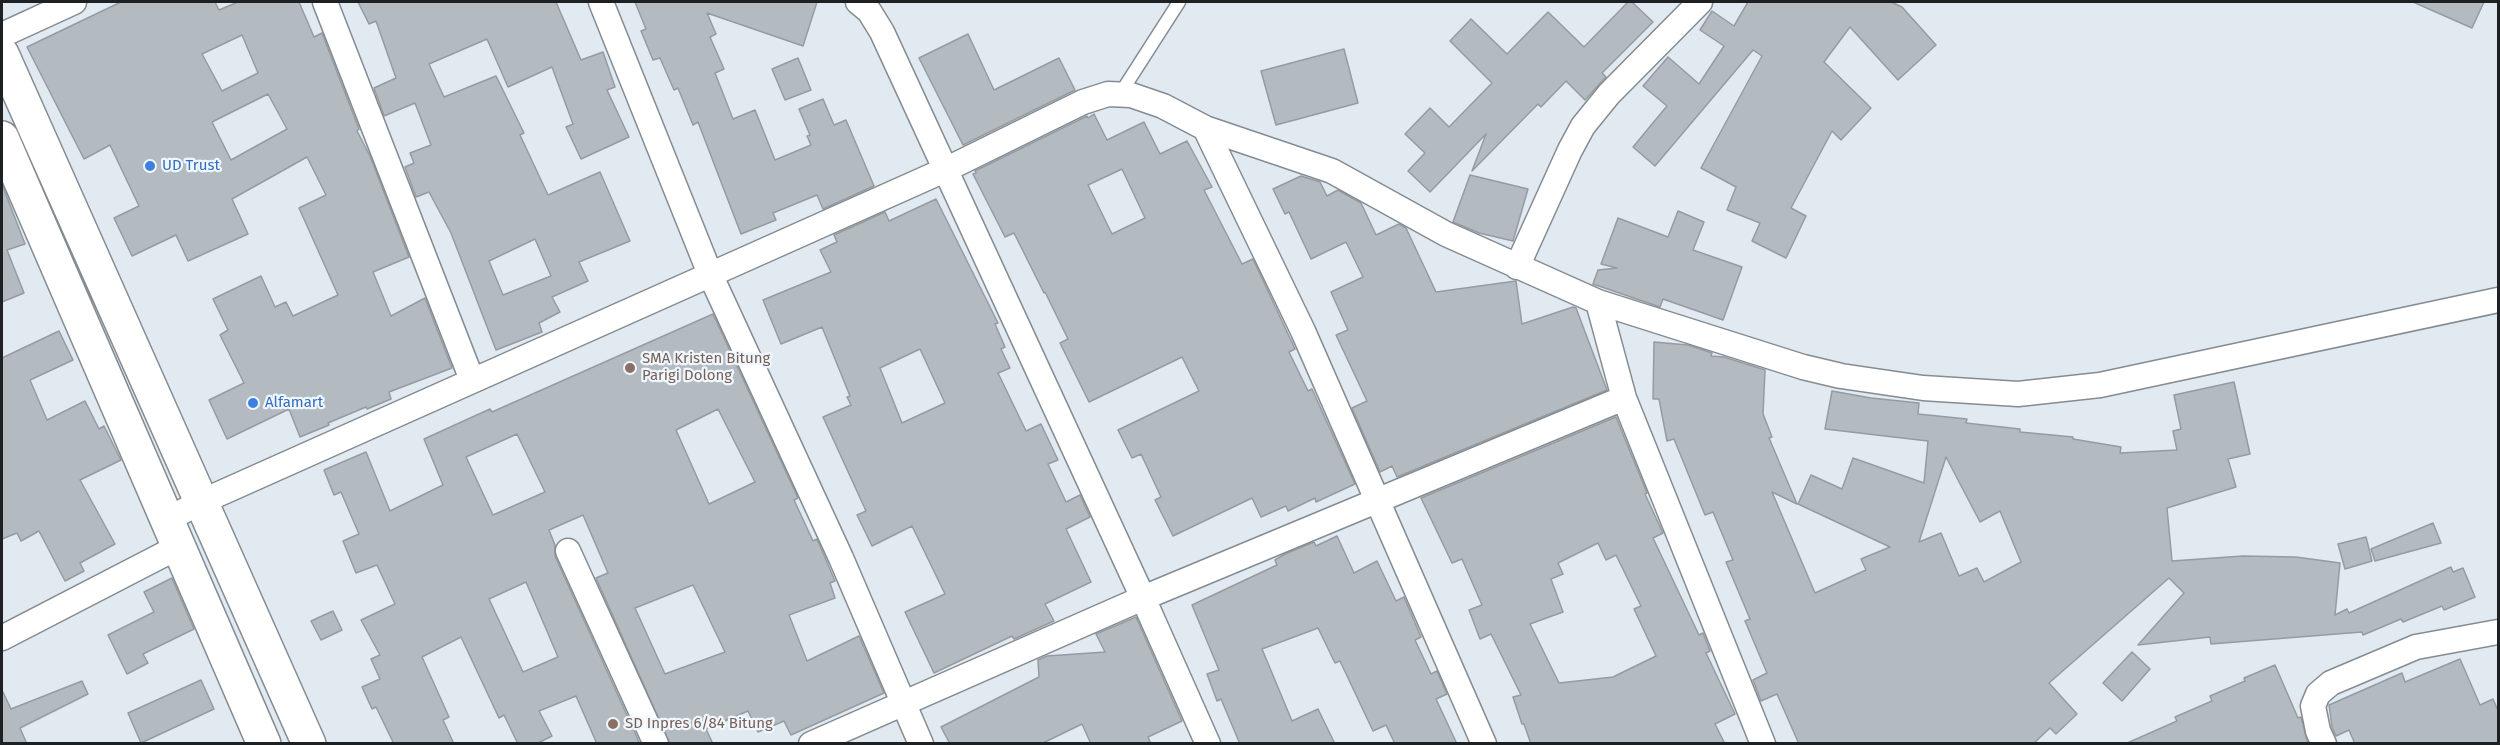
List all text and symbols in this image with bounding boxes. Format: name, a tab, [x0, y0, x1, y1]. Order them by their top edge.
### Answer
place label: UD Trust	[162, 157, 220, 175]
marker: UD Trust	[143, 159, 157, 173]
place label: SMA Kristen Bitung Parigi Dolong	[642, 350, 770, 385]
marker: SMA Kristen Bitung Parigi Dolong	[623, 361, 637, 375]
place label: Alfamart	[265, 394, 323, 412]
marker: Alfamart	[246, 396, 260, 410]
place label: SD Inpres 6/84 Bitung	[625, 715, 773, 733]
marker: SD Inpres 6/84 Bitung	[606, 717, 620, 731]

